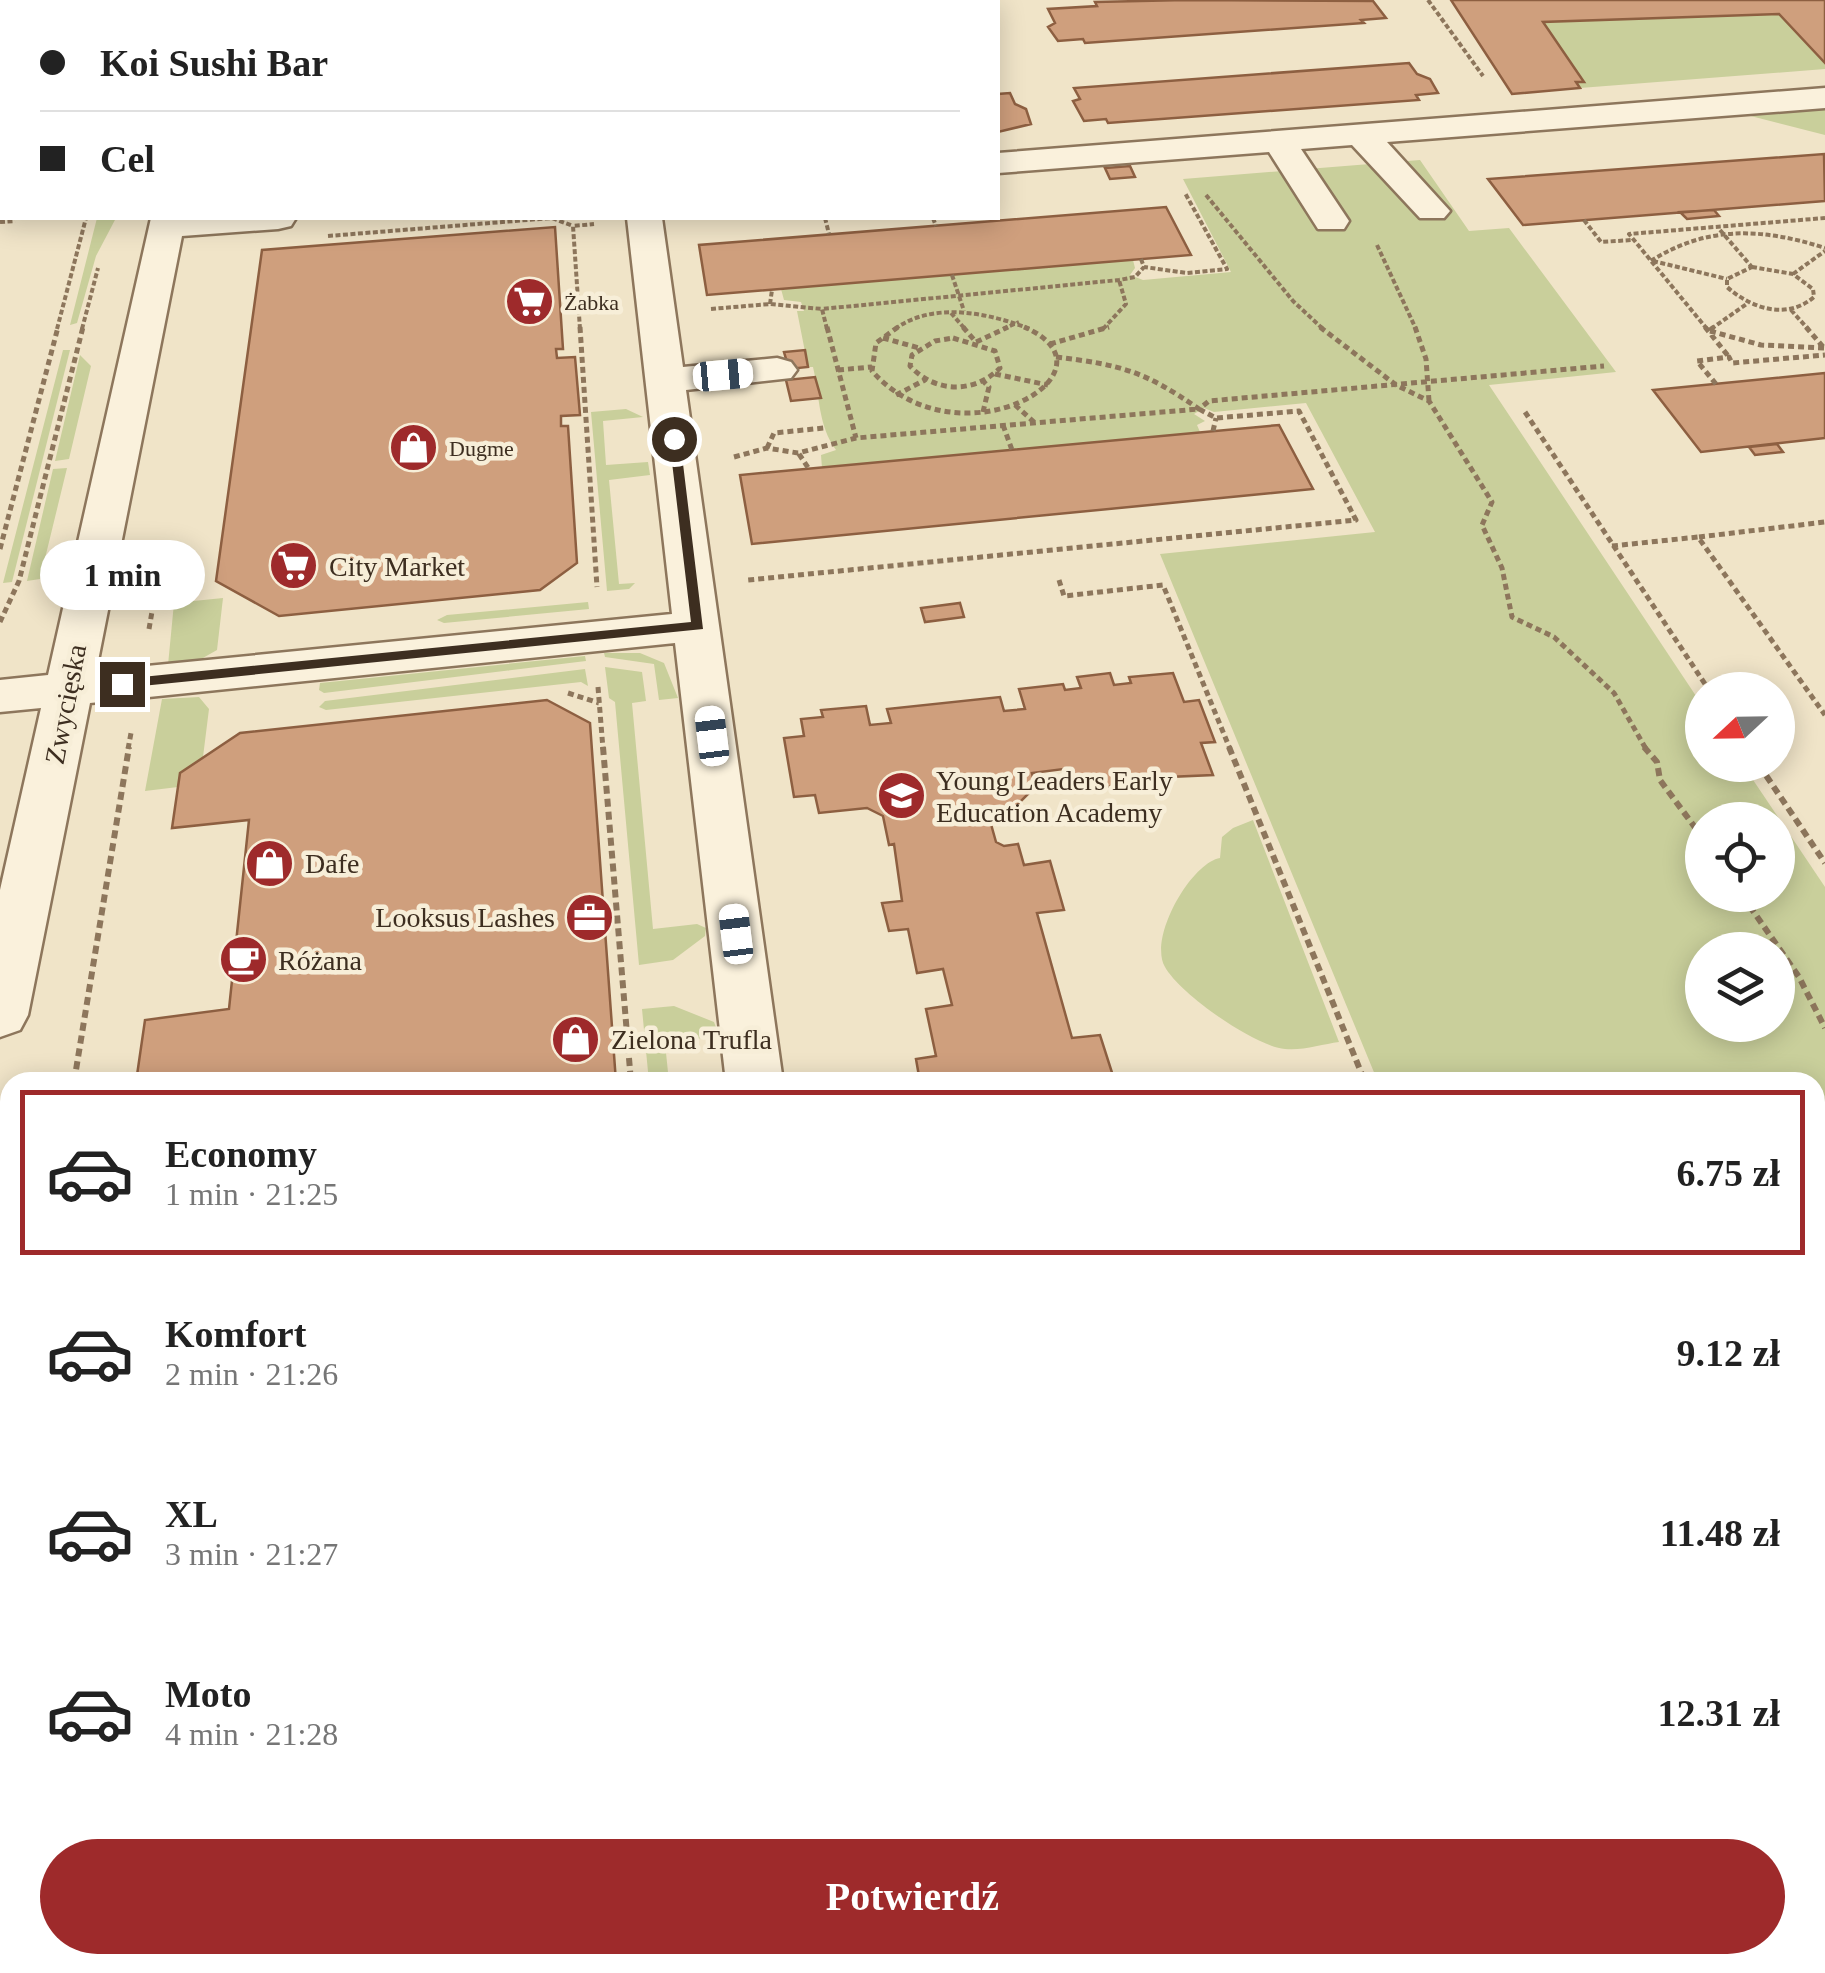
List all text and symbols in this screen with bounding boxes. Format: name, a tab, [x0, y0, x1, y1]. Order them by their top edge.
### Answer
text: Koi Sushi Bar	[100, 42, 328, 84]
text: Cel	[100, 138, 155, 180]
supermarket icon: Żabka	[503, 276, 555, 328]
place label: Żabka	[564, 290, 619, 315]
car	[692, 357, 754, 393]
route start	[652, 417, 697, 462]
shop icon: Dugme	[388, 422, 440, 474]
place label: Dugme	[449, 436, 514, 461]
callout: 1 min	[39, 539, 204, 609]
supermarket icon: City Market	[268, 540, 320, 592]
place label: City Market	[329, 551, 465, 582]
text: 1 min	[84, 557, 161, 593]
street label: Zwycięska	[39, 641, 92, 767]
route end	[100, 662, 145, 707]
north arrow	[1685, 672, 1795, 782]
map controls	[1685, 672, 1795, 1042]
car	[693, 704, 731, 768]
place label: Young Leaders Early Education Academy	[936, 765, 1173, 828]
school or university icon: Young Leaders Early Education Academy	[875, 770, 927, 822]
button: locate	[1685, 802, 1795, 912]
shop icon: Dafe	[244, 837, 296, 889]
place label: Dafe	[305, 848, 359, 879]
office icon: Looksus Lashes	[564, 891, 616, 943]
place label: Looksus Lashes	[375, 902, 555, 933]
car	[717, 902, 755, 966]
button: layers	[1685, 932, 1795, 1042]
cafe icon: Różana	[217, 934, 269, 986]
place label: Różana	[278, 945, 363, 976]
shop icon: Zielona Trufla	[550, 1013, 602, 1065]
place label: Zielona Trufla	[611, 1024, 773, 1055]
icon: car	[45, 1128, 135, 1218]
text: Economy	[165, 1133, 317, 1175]
text: 6.75 zł	[1677, 1152, 1780, 1194]
text: 1 min · 21:25	[165, 1176, 338, 1212]
icon: car	[45, 1308, 135, 1398]
text: Komfort	[165, 1313, 306, 1355]
text: 9.12 zł	[1677, 1332, 1780, 1374]
text: 2 min · 21:26	[165, 1356, 338, 1392]
icon: car	[45, 1488, 135, 1578]
text: XL	[165, 1493, 218, 1535]
text: 11.48 zł	[1660, 1512, 1780, 1554]
text: 3 min · 21:27	[165, 1536, 338, 1572]
icon: car	[45, 1668, 135, 1758]
text: Moto	[165, 1673, 252, 1715]
text: 12.31 zł	[1658, 1692, 1780, 1734]
text: 4 min · 21:28	[165, 1716, 338, 1752]
button: Potwierdź	[40, 1839, 1785, 1954]

